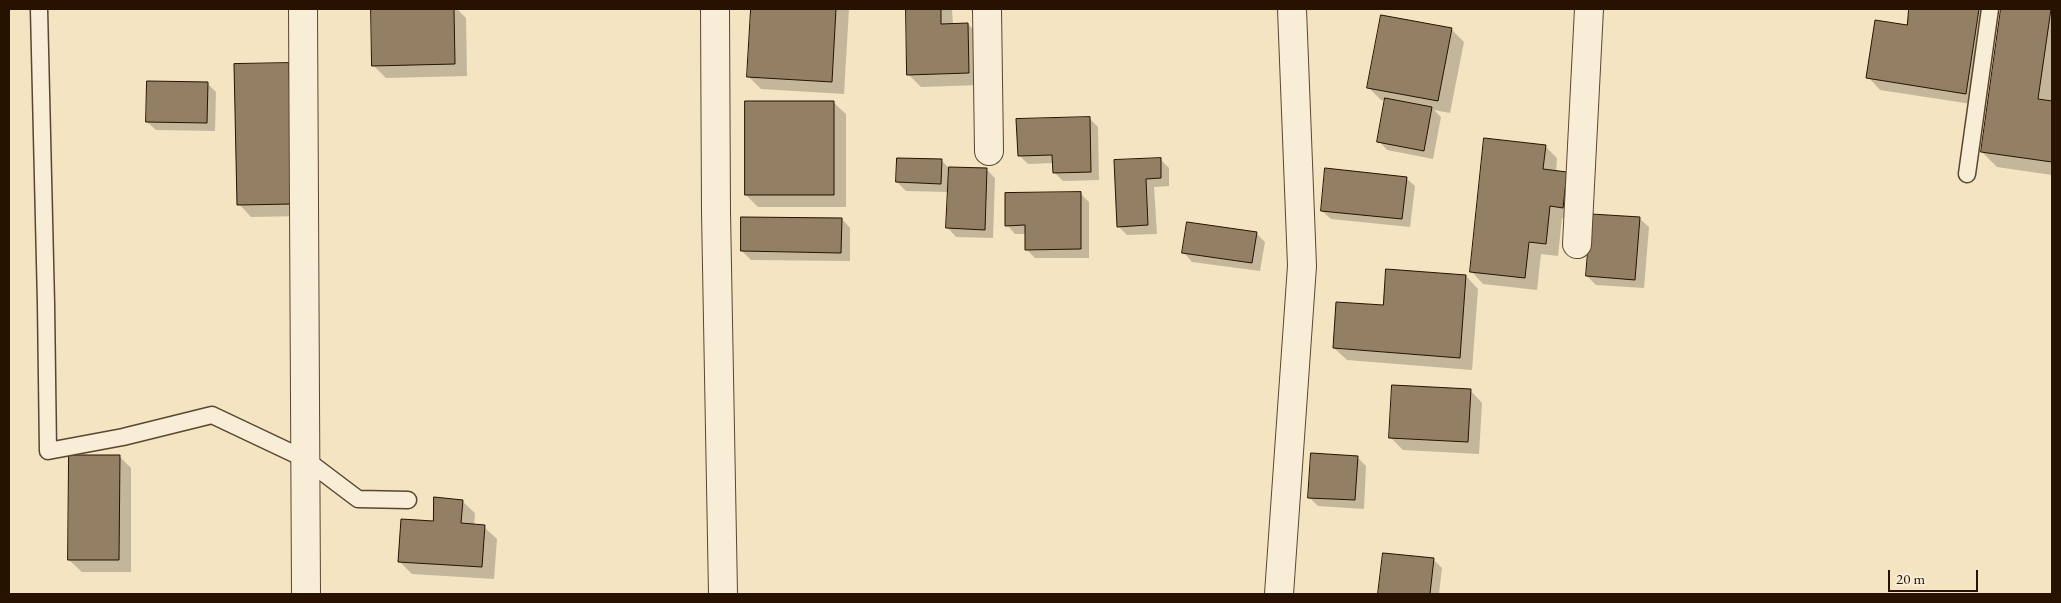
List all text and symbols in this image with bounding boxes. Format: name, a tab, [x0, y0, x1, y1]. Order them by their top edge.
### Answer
scale bar	[1891, 560, 1981, 592]
text: 20 m	[1896, 569, 1925, 588]

